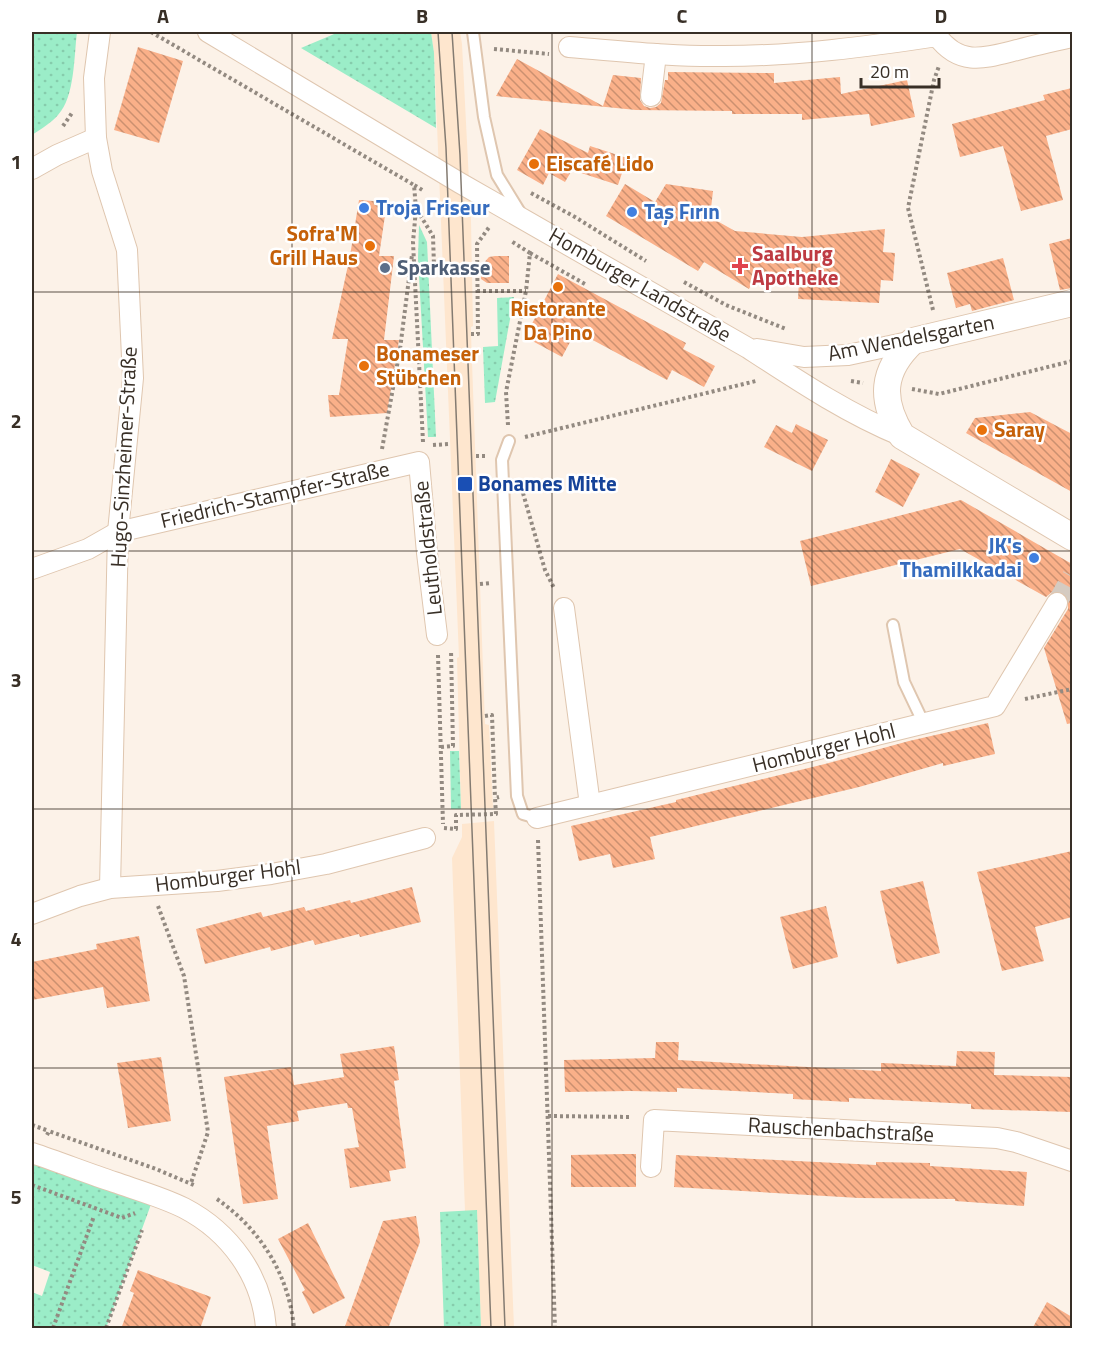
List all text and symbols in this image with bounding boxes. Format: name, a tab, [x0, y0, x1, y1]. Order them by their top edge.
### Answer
text: A	[157, 0, 169, 31]
text: B	[416, 0, 428, 31]
text: C	[677, 0, 688, 31]
text: D	[935, 0, 947, 31]
scale bar	[861, 51, 939, 89]
text: 20 m	[870, 58, 909, 85]
text: 1	[10, 146, 22, 177]
place label: Eiscafé Lido	[546, 147, 654, 179]
marker: Eiscafé Lido	[527, 157, 541, 171]
place label: Troja Friseur	[376, 191, 490, 223]
place label: Taş Fırın	[644, 195, 720, 227]
marker: Troja Friseur	[357, 201, 371, 215]
marker: Taş Fırın	[625, 205, 639, 219]
place label: Sofra'M Grill Haus	[270, 217, 358, 273]
street label: Homburger Landstraße	[543, 219, 738, 349]
place label: Saalburg Apotheke	[752, 237, 839, 293]
marker: Sofra'M Grill Haus	[363, 239, 377, 253]
place label: Sparkasse	[397, 251, 490, 283]
marker: Saalburg Apotheke	[733, 259, 747, 273]
marker: Sparkasse	[378, 261, 392, 275]
marker: Ristorante Da Pino	[551, 280, 565, 294]
place label: Ristorante Da Pino	[510, 292, 606, 348]
street label: Am Wendelsgarten	[825, 305, 997, 369]
place label: Bonameser Stübchen	[376, 337, 479, 393]
street label: Hugo-Sinzheimer-Straße	[101, 346, 145, 568]
marker: Bonameser Stübchen	[357, 359, 371, 373]
text: 2	[10, 405, 22, 436]
place label: Saray	[994, 413, 1046, 445]
marker: Saray	[975, 423, 989, 437]
street label: Friedrich-Stampfer-Straße	[157, 452, 392, 536]
place label: Bonames Mitte	[478, 467, 617, 499]
marker: Bonames Mitte	[456, 475, 474, 493]
street label: Leutholdstraße	[404, 479, 450, 617]
place label: JK's Thamilkkadai	[900, 529, 1022, 585]
marker: JK's Thamilkkadai	[1027, 551, 1041, 565]
text: 3	[10, 664, 22, 695]
street label: Homburger Hohl	[749, 714, 899, 780]
street label: Homburger Hohl	[153, 850, 303, 900]
text: 4	[10, 923, 22, 954]
street label: Rauschenbachstraße	[747, 1108, 935, 1150]
text: 5	[10, 1181, 22, 1212]

